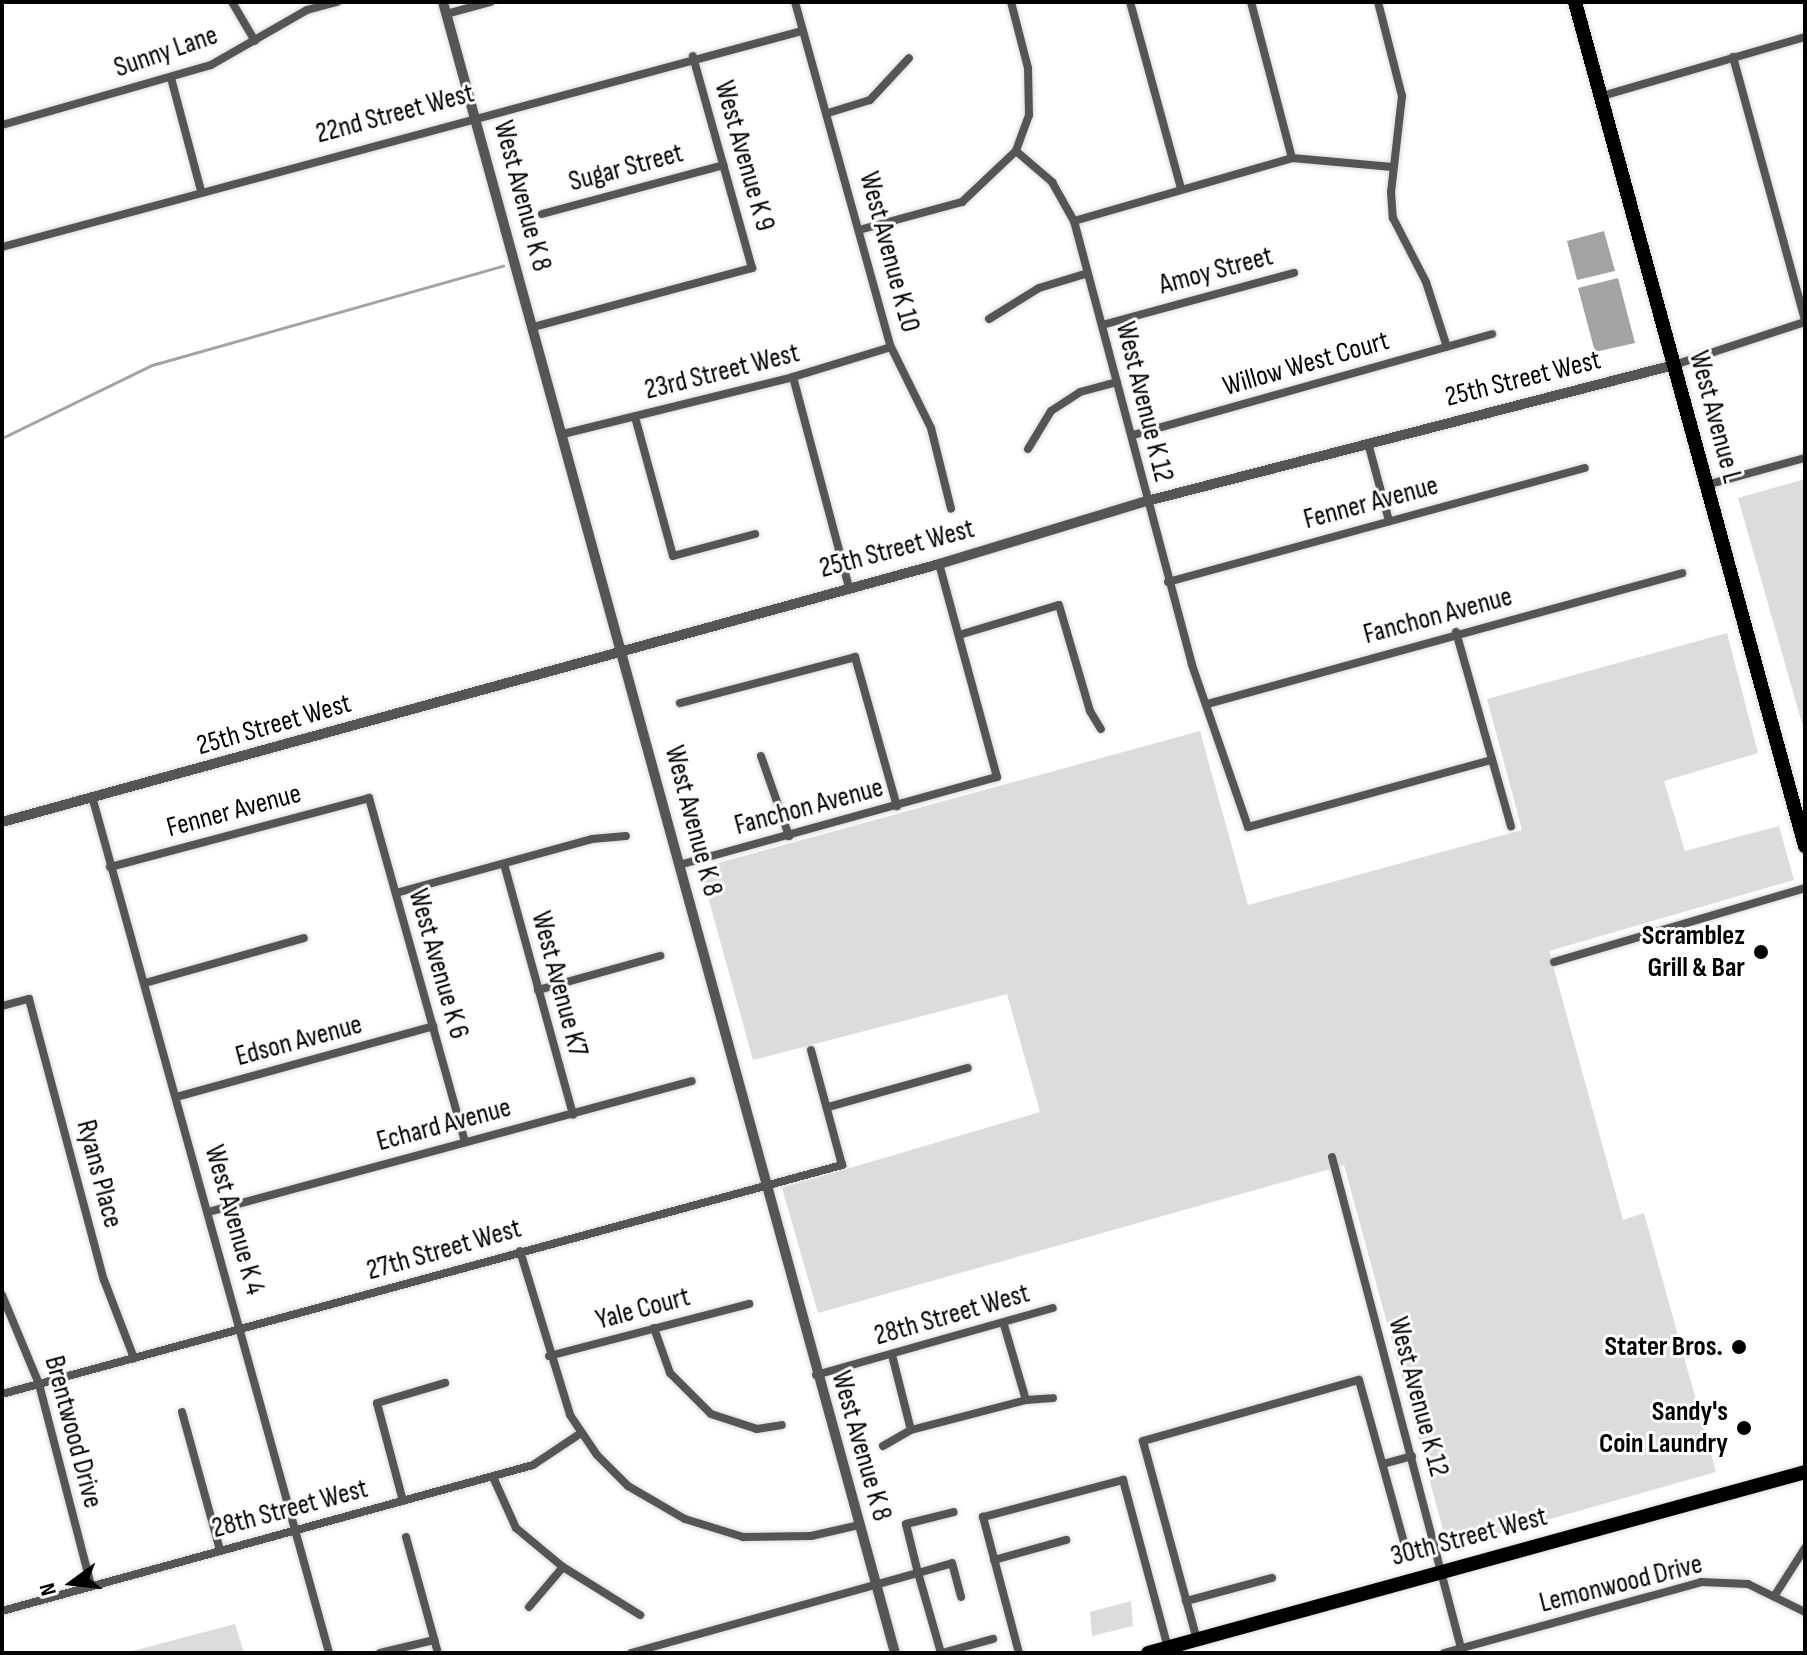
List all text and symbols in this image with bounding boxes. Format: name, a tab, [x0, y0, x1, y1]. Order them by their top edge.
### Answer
street label: Sunny Lane	[110, 19, 222, 85]
street label: 22nd Street West	[312, 77, 478, 151]
street label: West Avenue K 9	[707, 77, 781, 235]
street label: West Avenue K 8	[486, 117, 558, 275]
street label: Sugar Street	[565, 137, 687, 199]
street label: West Avenue K 10	[851, 168, 927, 336]
street label: Amoy Street	[1156, 240, 1276, 302]
street label: West Avenue K 12	[1108, 318, 1180, 486]
street label: Willow West Court	[1219, 324, 1393, 404]
street label: 23rd Street West	[641, 337, 803, 407]
street label: 25th Street West	[1442, 343, 1604, 415]
street label: West Avenue L	[1681, 347, 1749, 487]
street label: Fenner Avenue	[1300, 469, 1442, 537]
street label: 25th Street West	[816, 512, 978, 586]
street label: Fanchon Avenue	[1360, 580, 1516, 652]
street label: 25th Street West	[193, 687, 355, 763]
street label: West Avenue K 8	[657, 742, 729, 900]
street label: Fanchon Avenue	[731, 771, 887, 843]
street label: Fenner Avenue	[163, 777, 305, 845]
street label: West Avenue K 6	[401, 885, 475, 1043]
street label: West Avenue K7	[524, 908, 594, 1060]
place label: Scramblez Grill & Bar	[1642, 919, 1745, 985]
marker: Scramblez Grill & Bar	[1752, 943, 1770, 961]
street label: Edson Avenue	[232, 1008, 366, 1074]
street label: Echard Avenue	[373, 1091, 515, 1159]
street label: Ryans Place	[68, 1116, 130, 1232]
street label: West Avenue K 4	[197, 1141, 271, 1299]
street label: 27th Street West	[363, 1212, 525, 1288]
street label: 28th Street West	[871, 1277, 1033, 1353]
street label: Yale Court	[592, 1280, 694, 1338]
street label: West Avenue K 12	[1381, 1314, 1455, 1480]
place label: Stater Bros.	[1604, 1330, 1723, 1364]
marker: Stater Bros.	[1730, 1338, 1748, 1356]
street label: Brentwood Drive	[37, 1352, 109, 1512]
street label: West Avenue K 8	[824, 1367, 898, 1525]
place label: Sandy's Coin Laundry	[1599, 1395, 1728, 1461]
marker: Sandy's Coin Laundry	[1735, 1419, 1753, 1437]
street label: 28th Street West	[208, 1472, 372, 1546]
street label: 30th Street West	[1387, 1500, 1551, 1574]
north arrow	[32, 1543, 112, 1623]
street label: Lemonwood Drive	[1536, 1548, 1706, 1620]
text: N	[34, 1580, 63, 1599]

